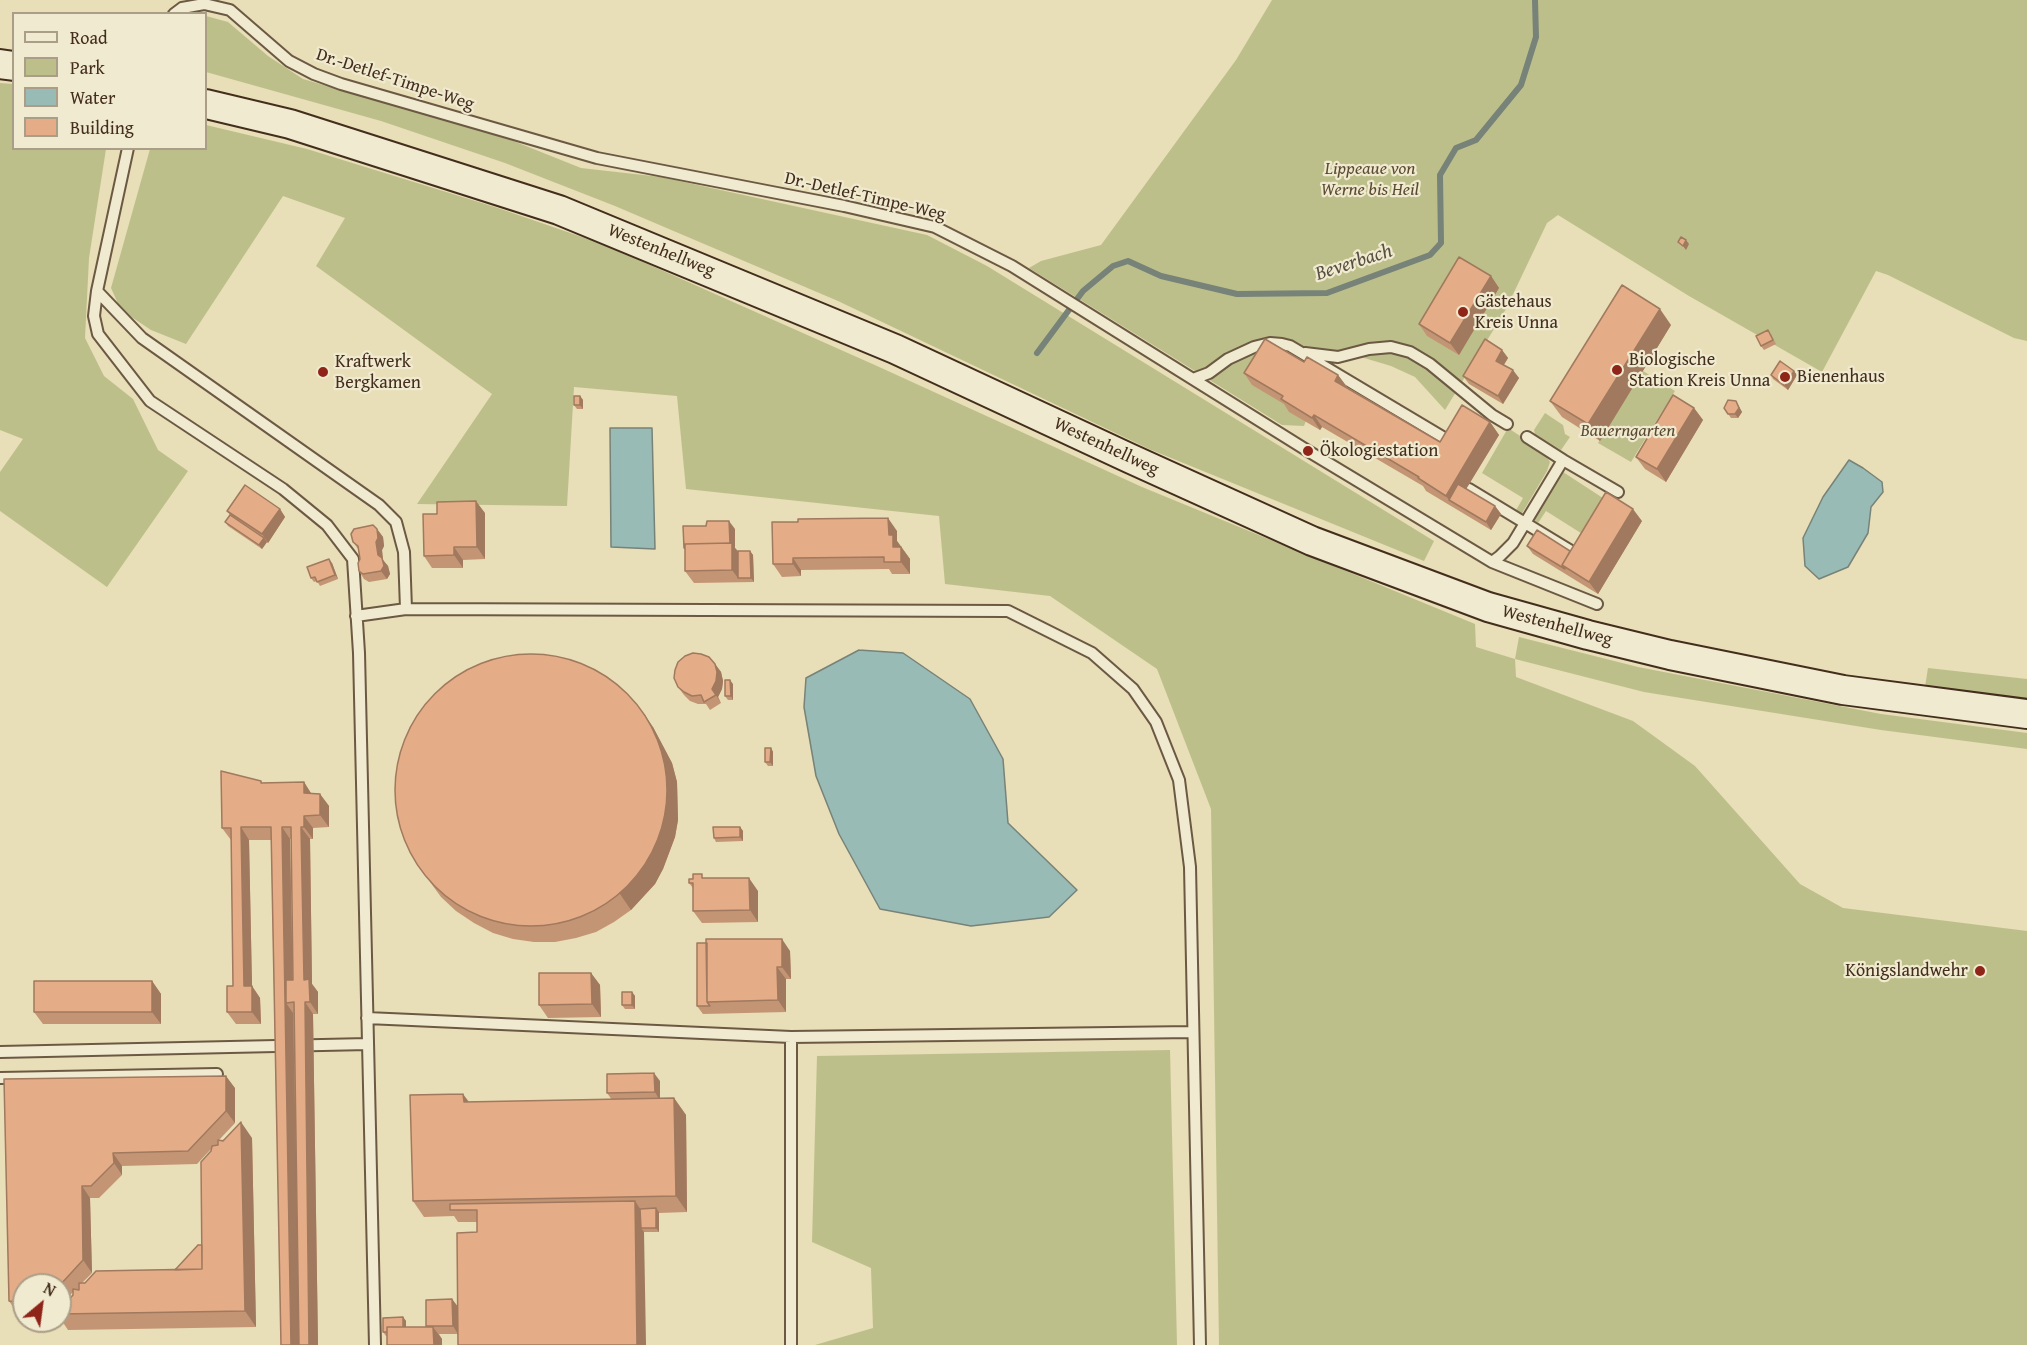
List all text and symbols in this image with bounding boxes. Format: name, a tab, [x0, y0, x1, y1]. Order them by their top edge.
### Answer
legend	[12, 12, 207, 150]
text: Road	[70, 24, 108, 51]
street label: Dr.-Detlef-Timpe-Weg	[313, 44, 477, 116]
text: Park	[70, 54, 105, 81]
text: Water	[70, 84, 115, 111]
text: Building	[70, 114, 134, 141]
park label: Lippeaue von Werne bis Heil	[1321, 158, 1419, 201]
street label: Dr.-Detlef-Timpe-Weg	[782, 168, 948, 226]
street label: Westenhellweg	[604, 220, 718, 282]
water label: Beverbach	[1313, 239, 1395, 287]
place label: Gästehaus Kreis Unna	[1475, 291, 1558, 334]
marker: Gästehaus Kreis Unna	[1456, 305, 1470, 319]
place label: Biologische Station Kreis Unna	[1629, 349, 1770, 392]
place label: Kraftwerk Bergkamen	[335, 351, 421, 394]
marker: Biologische Station Kreis Unna	[1610, 363, 1624, 377]
marker: Kraftwerk Bergkamen	[316, 365, 330, 379]
place label: Bienenhaus	[1797, 366, 1885, 388]
marker: Bienenhaus	[1778, 370, 1792, 384]
street label: Westenhellweg	[1050, 413, 1162, 481]
park label: Bauerngarten	[1581, 420, 1675, 442]
place label: Ökologiestation	[1320, 440, 1438, 462]
marker: Ökologiestation	[1301, 444, 1315, 458]
street label: Westenhellweg	[1499, 601, 1615, 651]
place label: Königslandwehr	[1845, 960, 1968, 982]
marker: Königslandwehr	[1973, 964, 1987, 978]
north arrow	[12, 1273, 72, 1333]
text: N	[39, 1276, 60, 1302]

